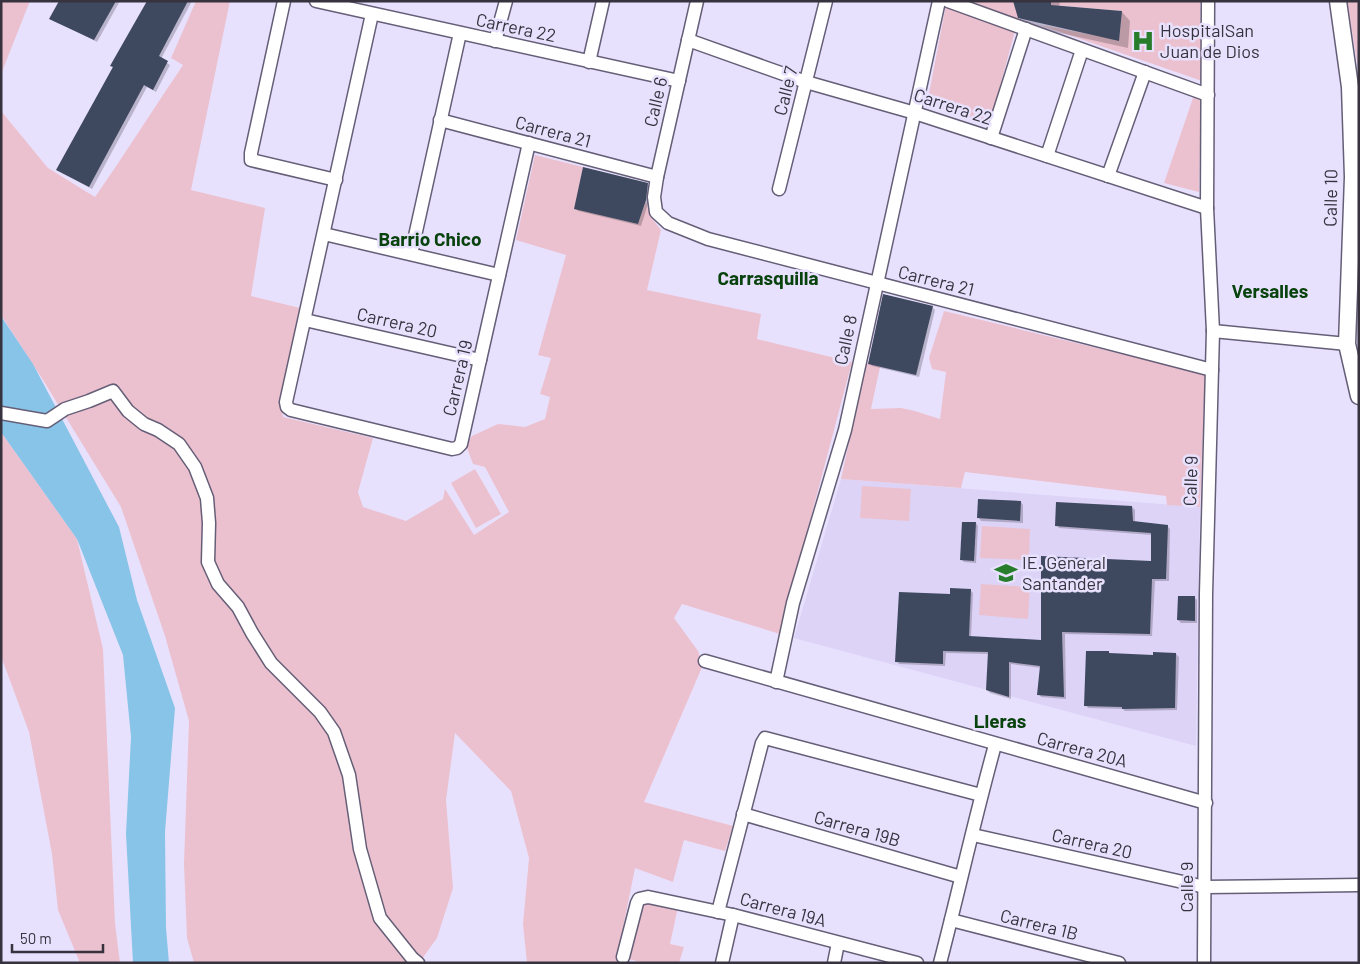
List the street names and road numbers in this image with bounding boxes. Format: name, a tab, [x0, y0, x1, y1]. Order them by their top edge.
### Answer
street label: Carrera 22	[474, 8, 558, 46]
street label: Calle 7	[768, 63, 802, 118]
street label: Calle 6	[639, 75, 671, 129]
street label: Carrera 22	[911, 83, 995, 129]
street label: Carrera 21	[513, 110, 594, 152]
street label: Calle 10	[1318, 169, 1342, 227]
street label: Carrera 21	[896, 260, 977, 300]
street label: Carrera 20	[355, 302, 440, 342]
street label: Calle 8	[829, 313, 861, 367]
street label: Carrera 19	[438, 337, 476, 418]
street label: Calle 9	[1178, 455, 1202, 507]
street label: Carrera 20A	[1035, 726, 1130, 772]
street label: Carrera 19B	[812, 805, 903, 851]
street label: Carrera 20	[1050, 823, 1135, 863]
street label: Calle 9	[1175, 862, 1197, 912]
street label: Carrera 19A	[738, 887, 829, 931]
street label: Carrera 1B	[998, 904, 1080, 944]

